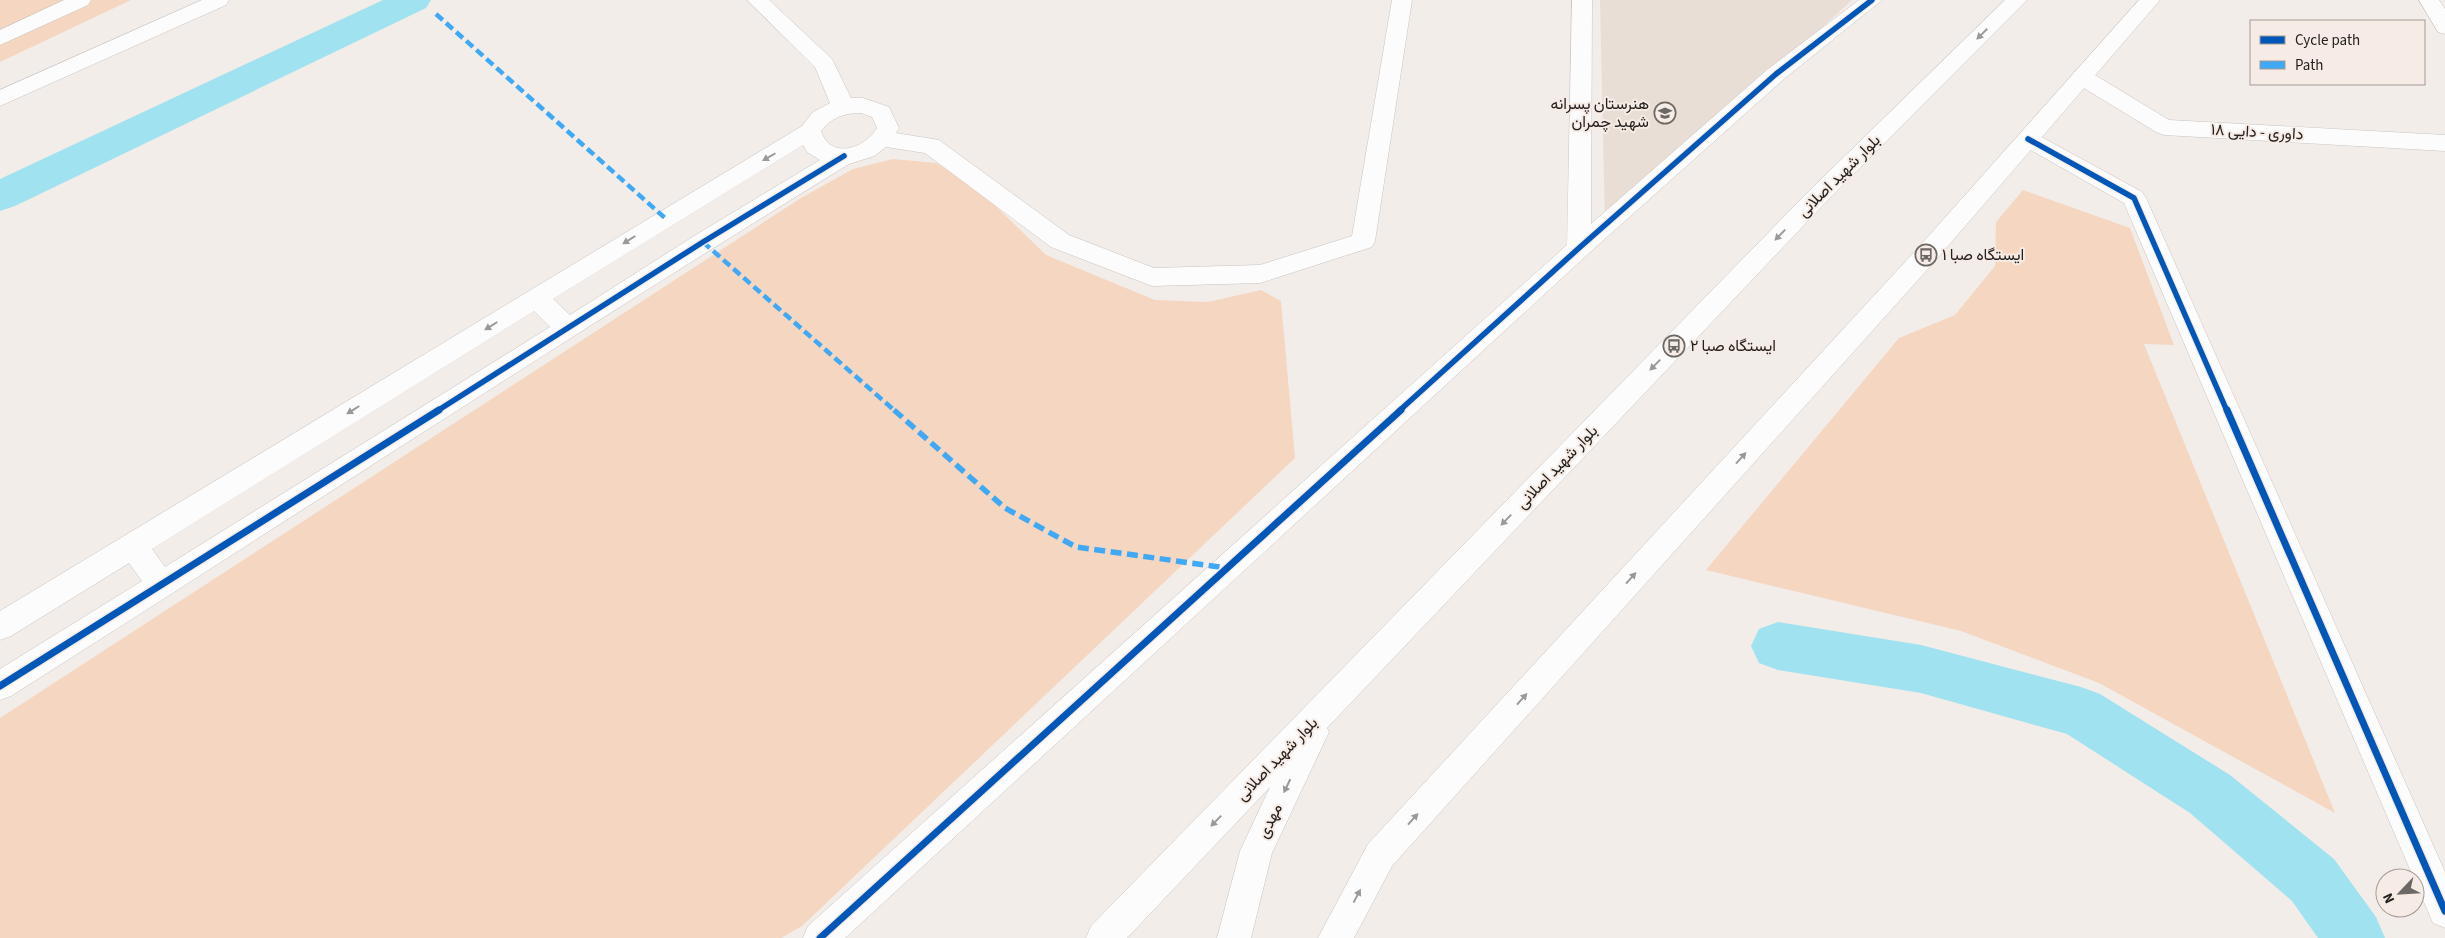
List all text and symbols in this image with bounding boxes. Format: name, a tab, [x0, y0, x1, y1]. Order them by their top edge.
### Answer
legend	[2250, 20, 2425, 85]
one-way arrow	[1976, 28, 1988, 40]
text: Cycle path	[2295, 30, 2360, 51]
text: Path	[2295, 55, 2323, 76]
place label: هنرستان پسرانه شهید چمران	[1550, 93, 1649, 133]
school or university icon: هنرستان پسرانه شهید چمران	[1653, 101, 1677, 125]
street label: داوری - دایی ۱۸	[2210, 119, 2304, 145]
street label: بلوار شهید اصلانی	[1793, 130, 1885, 222]
one-way arrow	[763, 153, 776, 162]
one-way arrow	[1774, 229, 1786, 241]
one-way arrow	[623, 235, 636, 245]
bus stop icon: ایستگاه صبا ۱	[1914, 243, 1938, 267]
place label: ایستگاه صبا ۱	[1942, 244, 2024, 266]
one-way arrow	[485, 321, 498, 330]
bus stop icon: ایستگاه صبا ۲	[1662, 334, 1686, 358]
place label: ایستگاه صبا ۲	[1690, 335, 1776, 357]
one-way arrow	[1649, 359, 1661, 371]
one-way arrow	[346, 406, 359, 415]
street label: بلوار شهید اصلانی	[1511, 420, 1603, 514]
one-way arrow	[1735, 453, 1747, 465]
one-way arrow	[1500, 514, 1512, 526]
one-way arrow	[1626, 572, 1637, 585]
one-way arrow	[1516, 693, 1528, 705]
street label: بلوار شهید اصلانی	[1231, 712, 1323, 806]
one-way arrow	[1283, 779, 1291, 793]
street label: مهدی	[1252, 800, 1288, 842]
one-way arrow	[1407, 812, 1418, 825]
one-way arrow	[1211, 815, 1223, 827]
north arrow	[2375, 868, 2425, 918]
one-way arrow	[1353, 890, 1362, 903]
text: N	[2378, 890, 2400, 907]

